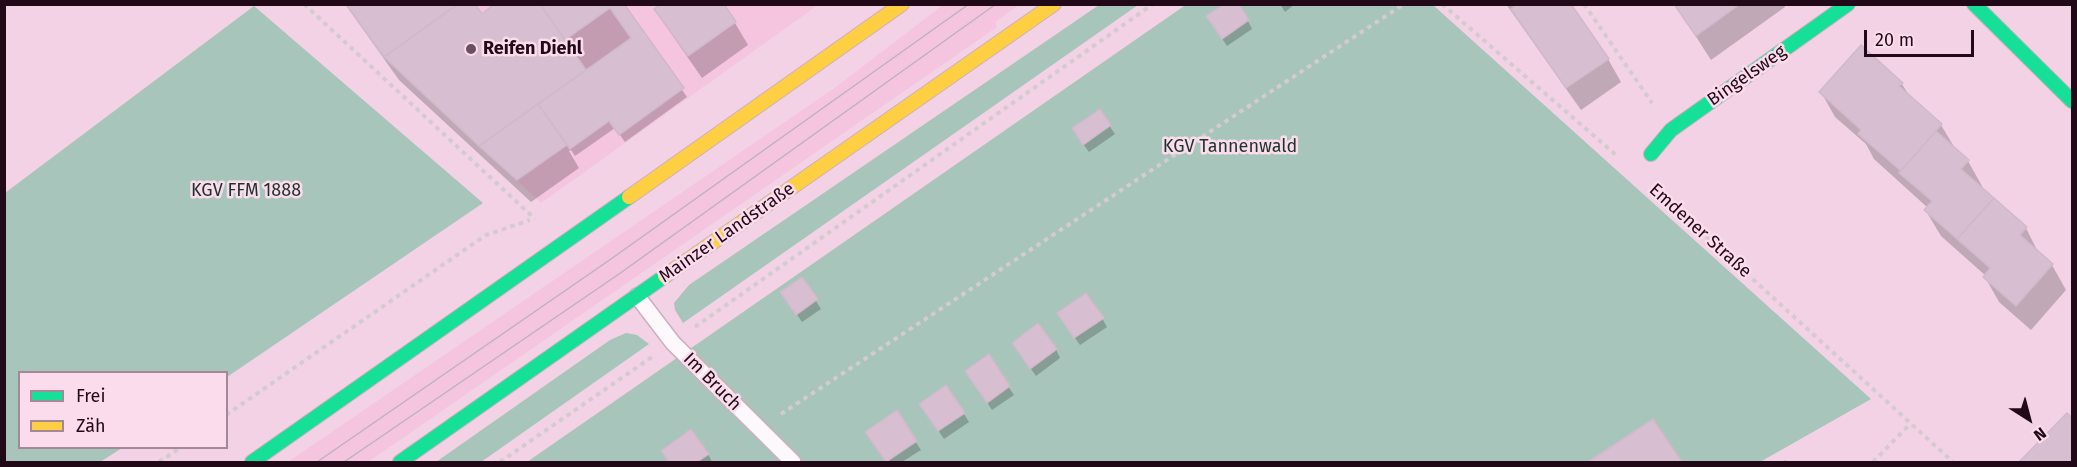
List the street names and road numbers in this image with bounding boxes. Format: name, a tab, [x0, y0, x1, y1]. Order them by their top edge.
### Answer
street label: Bingelsweg	[1704, 41, 1790, 111]
street label: Mainzer Landstraße	[655, 178, 799, 288]
street label: Emdener Straße	[1644, 179, 1756, 283]
street label: Im Bruch	[679, 349, 745, 415]

